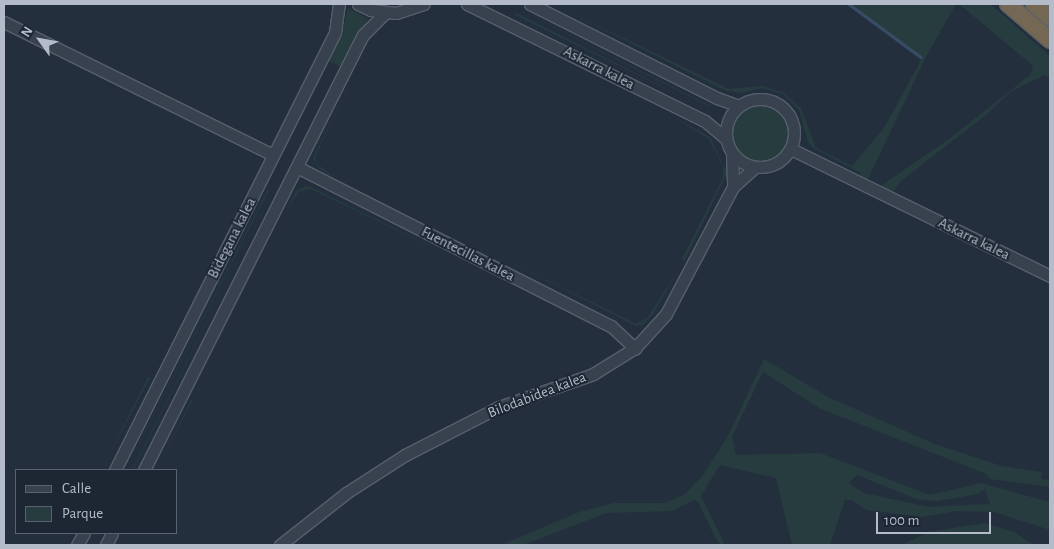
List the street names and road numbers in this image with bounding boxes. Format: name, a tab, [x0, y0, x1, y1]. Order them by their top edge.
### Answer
street label: Askarra kalea	[560, 42, 638, 94]
street label: Bidegana kalea	[204, 195, 260, 281]
street label: Askarra kalea	[935, 214, 1013, 264]
street label: Fuentecillas kalea	[418, 223, 518, 285]
street label: Bilodabidea kalea	[485, 368, 589, 422]

